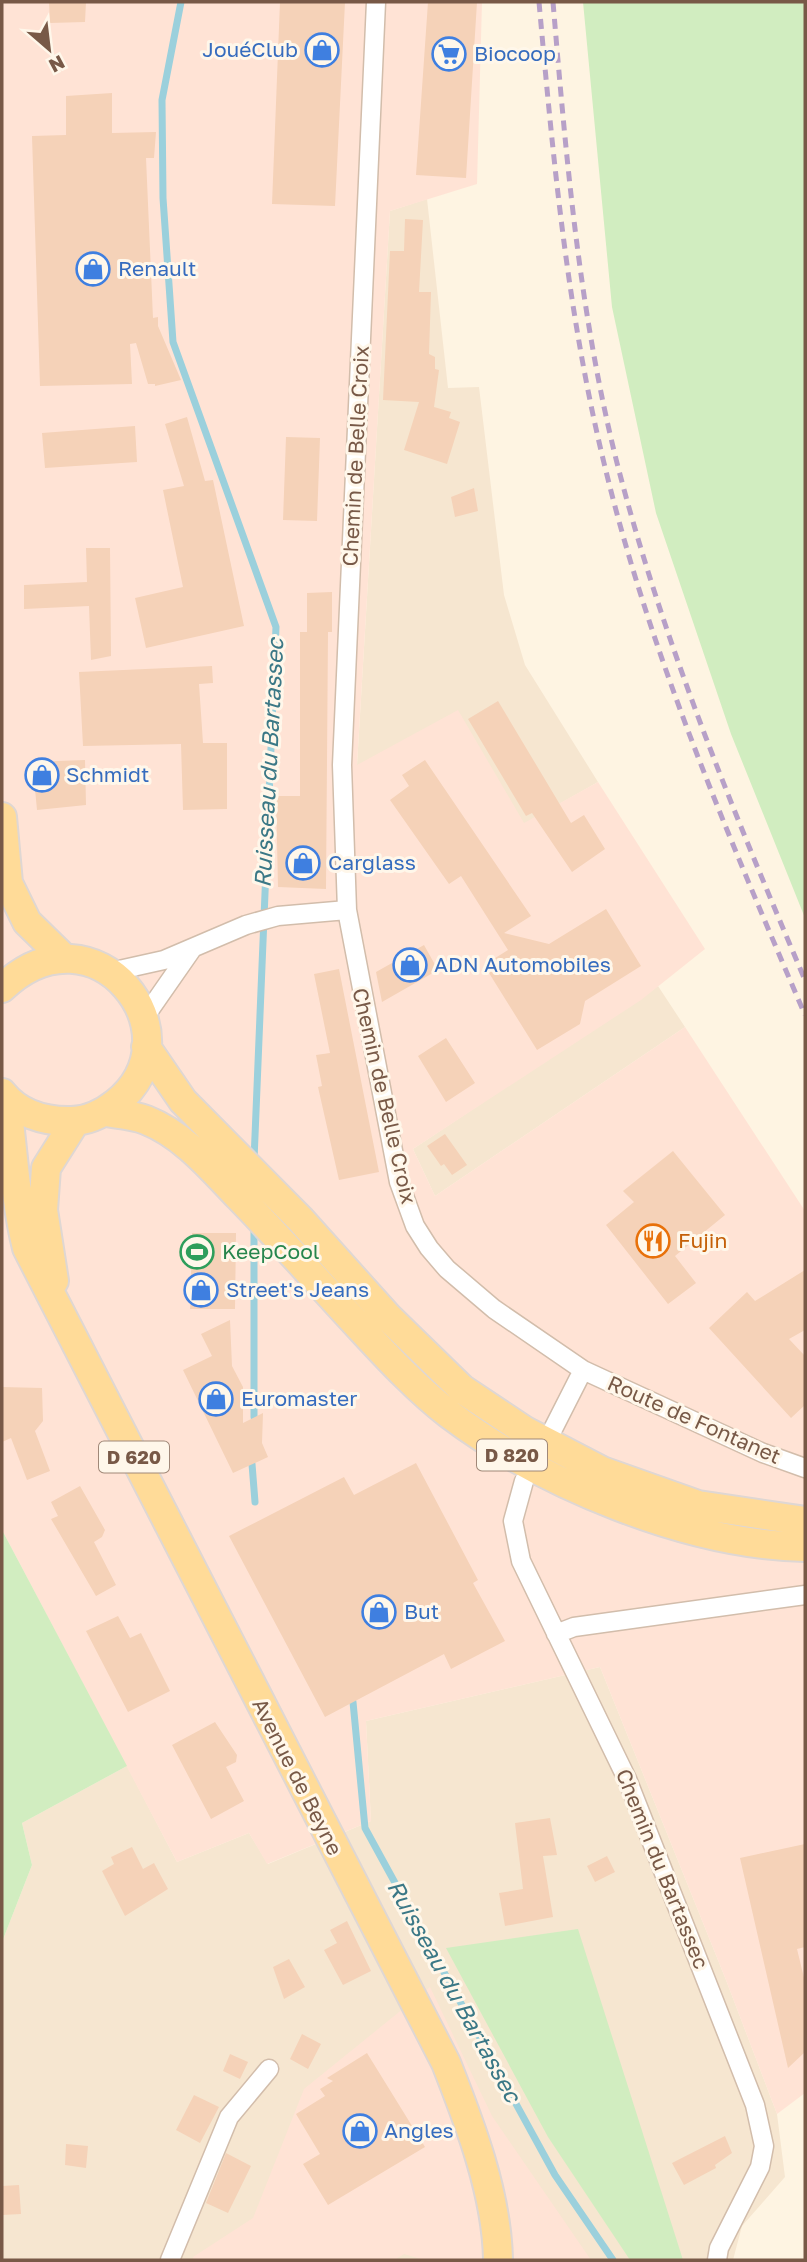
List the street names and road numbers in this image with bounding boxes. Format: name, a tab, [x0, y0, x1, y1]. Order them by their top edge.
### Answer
street label: Chemin de Belle Croix	[336, 344, 374, 567]
street label: Chemin de Belle Croix	[347, 985, 423, 1207]
street label: Route de Fontanet	[604, 1369, 785, 1469]
road number: D 820	[477, 1440, 547, 1470]
road number: D 620	[99, 1442, 169, 1472]
street label: Avenue de Beyne	[247, 1694, 349, 1859]
street label: Chemin du Bartassec	[611, 1765, 715, 1972]

